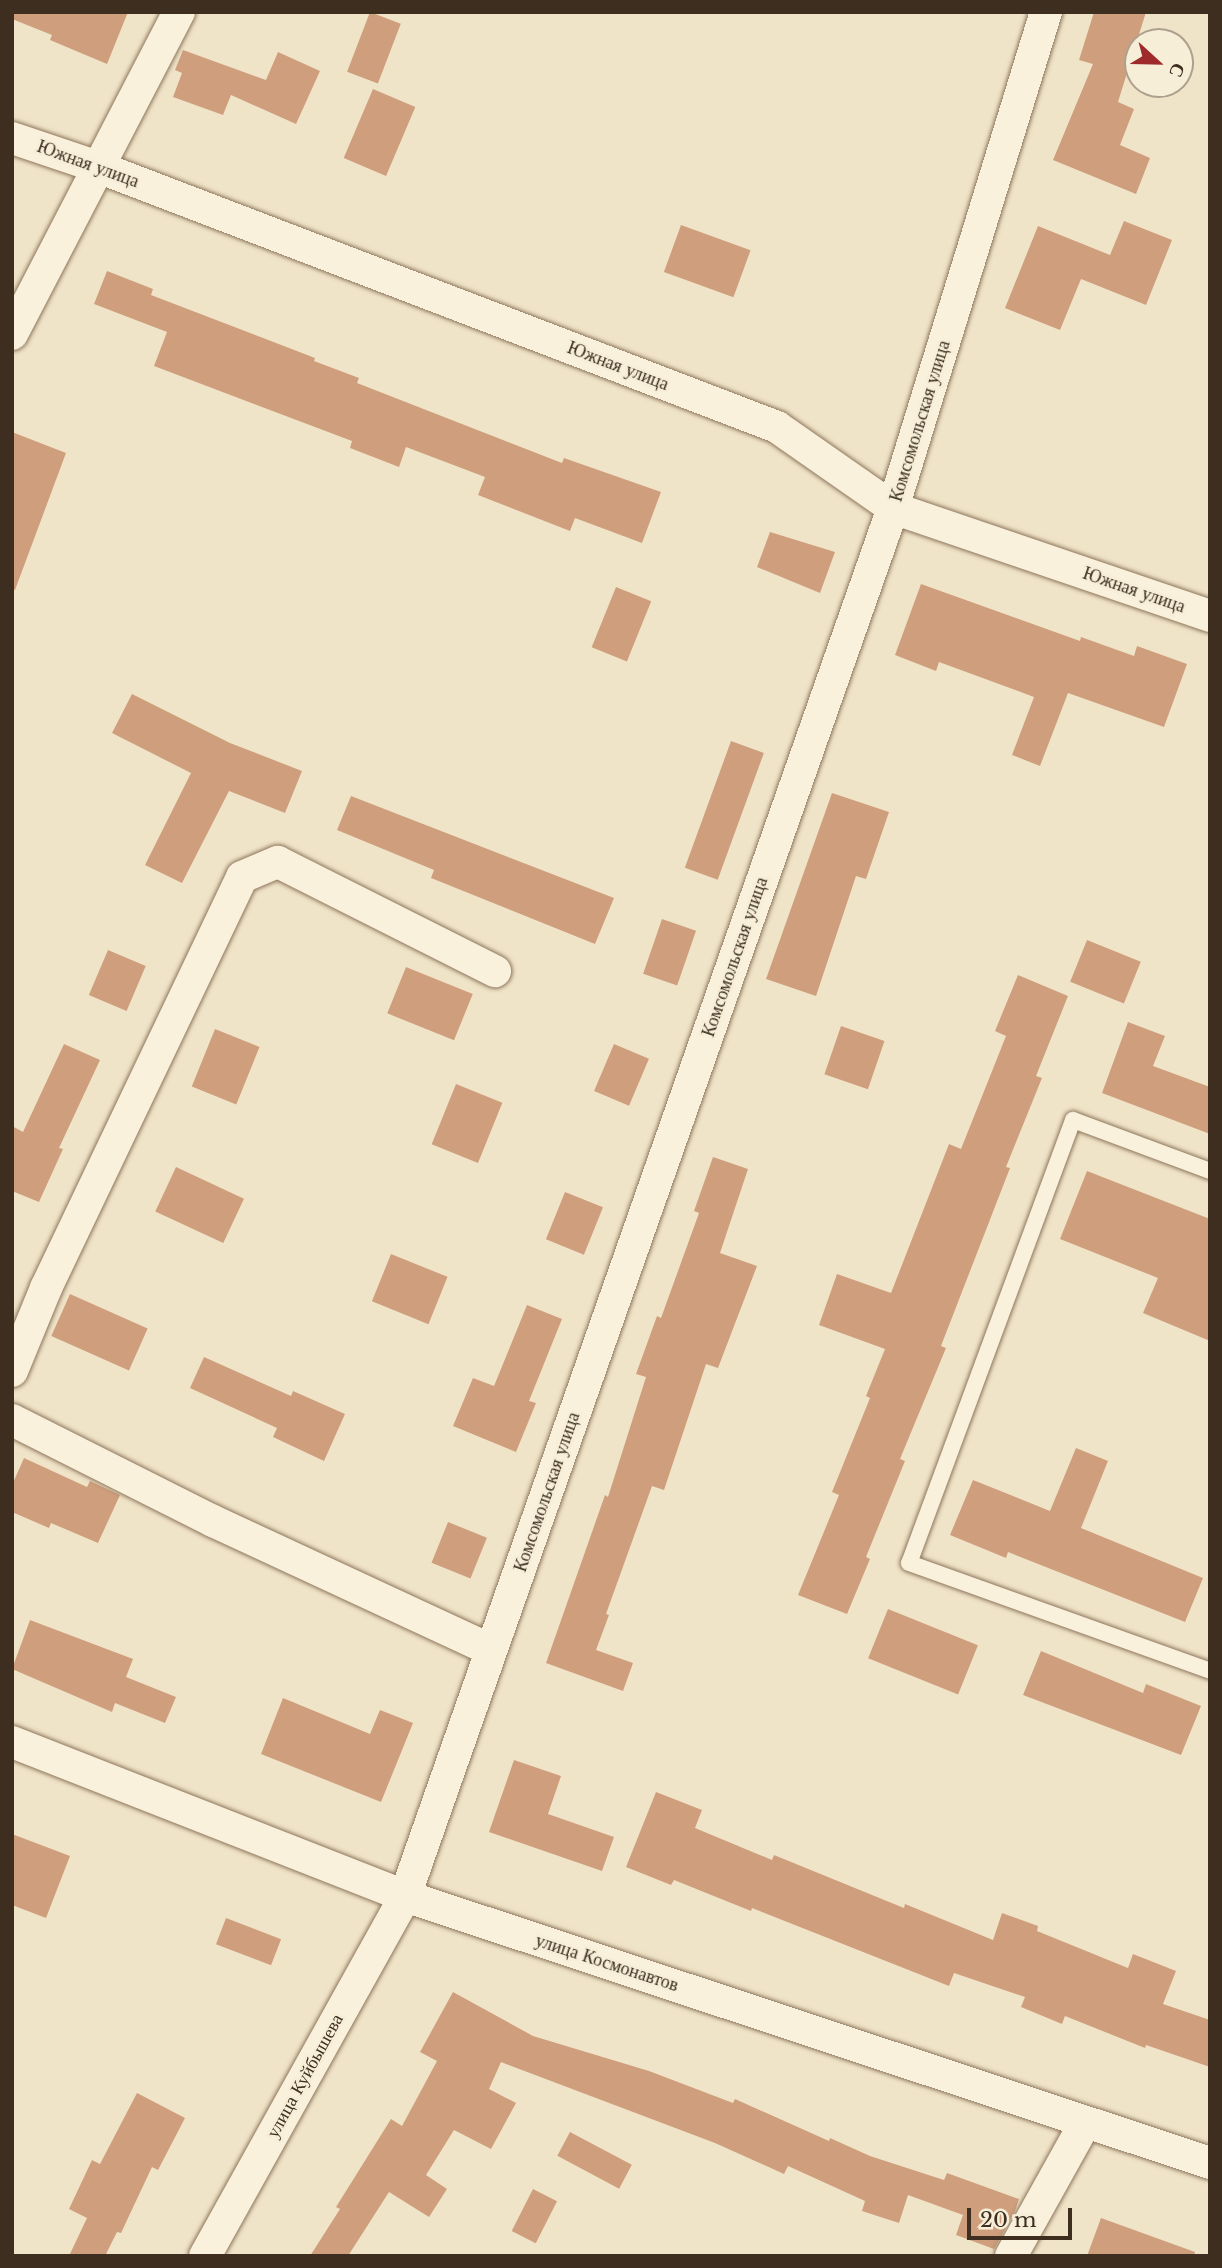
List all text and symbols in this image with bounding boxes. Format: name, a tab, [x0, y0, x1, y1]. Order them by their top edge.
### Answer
north arrow	[1124, 28, 1194, 98]
text: С	[1164, 60, 1190, 81]
street label: Южная улица	[34, 136, 142, 192]
street label: Южная улица	[564, 337, 672, 395]
street label: Комсомольская улица	[885, 338, 955, 504]
street label: Южная улица	[1080, 562, 1188, 618]
street label: Комсомольская улица	[698, 874, 772, 1040]
street label: Комсомольская улица	[510, 1409, 584, 1575]
street label: улица Космонавтов	[533, 1930, 681, 1996]
street label: улица Куйбышева	[262, 2010, 348, 2142]
scale bar	[970, 2194, 1075, 2238]
text: 20 m	[980, 2207, 1037, 2233]

